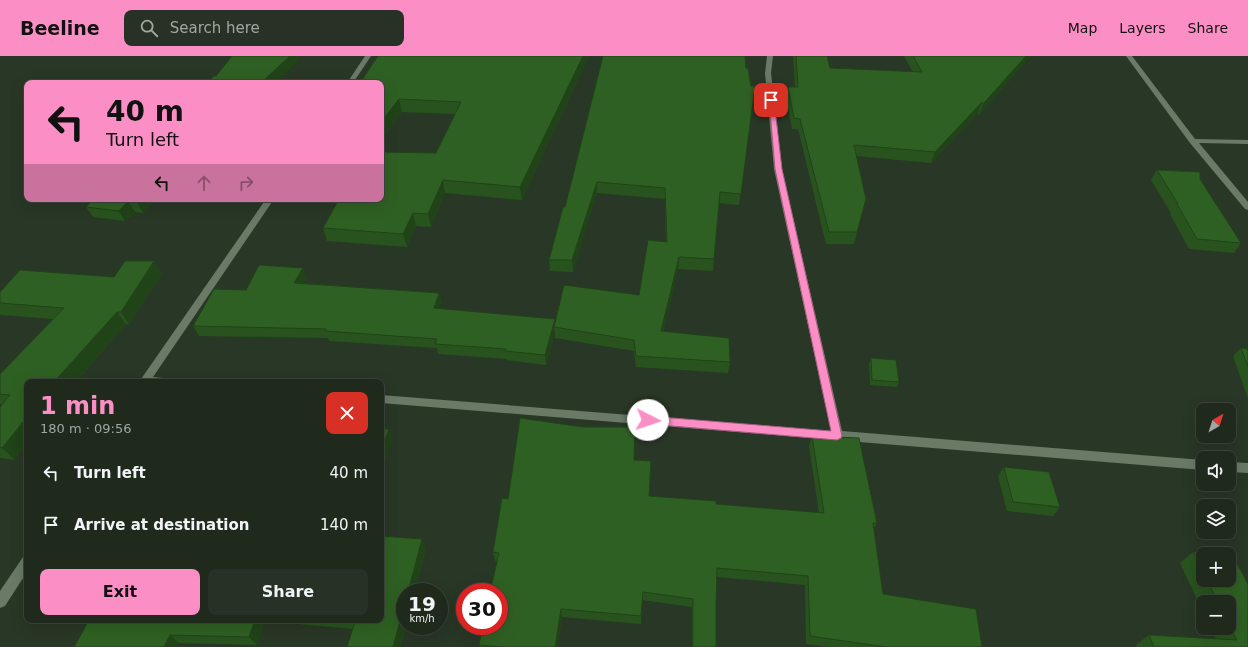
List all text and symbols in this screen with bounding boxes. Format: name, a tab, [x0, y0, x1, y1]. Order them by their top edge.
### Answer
search box	[124, 10, 404, 46]
text: Beeline	[20, 17, 100, 39]
icon: search	[138, 17, 160, 39]
text: Search here	[170, 19, 260, 37]
text: Map	[1068, 20, 1097, 36]
text: Layers	[1119, 20, 1166, 36]
text: Share	[1188, 20, 1228, 36]
pin	[754, 83, 788, 117]
icon: arrive	[760, 89, 782, 111]
text: 40 m	[106, 95, 184, 128]
icon: left	[40, 96, 92, 148]
text: Turn left	[106, 129, 179, 150]
icon: left	[151, 172, 173, 194]
icon: ahead	[193, 172, 215, 194]
icon: right	[235, 172, 257, 194]
text: 1 min	[40, 392, 115, 420]
button: close	[326, 392, 368, 434]
position arrow	[627, 399, 669, 441]
north arrow	[1196, 403, 1236, 443]
map controls	[1196, 403, 1236, 635]
text: 180 m · 09:56	[40, 421, 131, 436]
button: sound	[1196, 451, 1236, 491]
icon: left	[40, 462, 62, 484]
text: Turn left	[74, 464, 146, 482]
text: 40 m	[330, 464, 368, 482]
button: layers	[1196, 499, 1236, 539]
icon: arrive	[40, 514, 62, 536]
text: Arrive at destination	[74, 516, 249, 534]
text: 140 m	[320, 516, 368, 534]
button: +	[1196, 547, 1236, 587]
button: Exit	[40, 569, 200, 615]
button: Share	[208, 569, 368, 615]
speed limit sign: 30	[456, 583, 508, 635]
text: 19	[408, 592, 436, 616]
button: −	[1196, 595, 1236, 635]
text: km/h	[409, 613, 435, 624]

